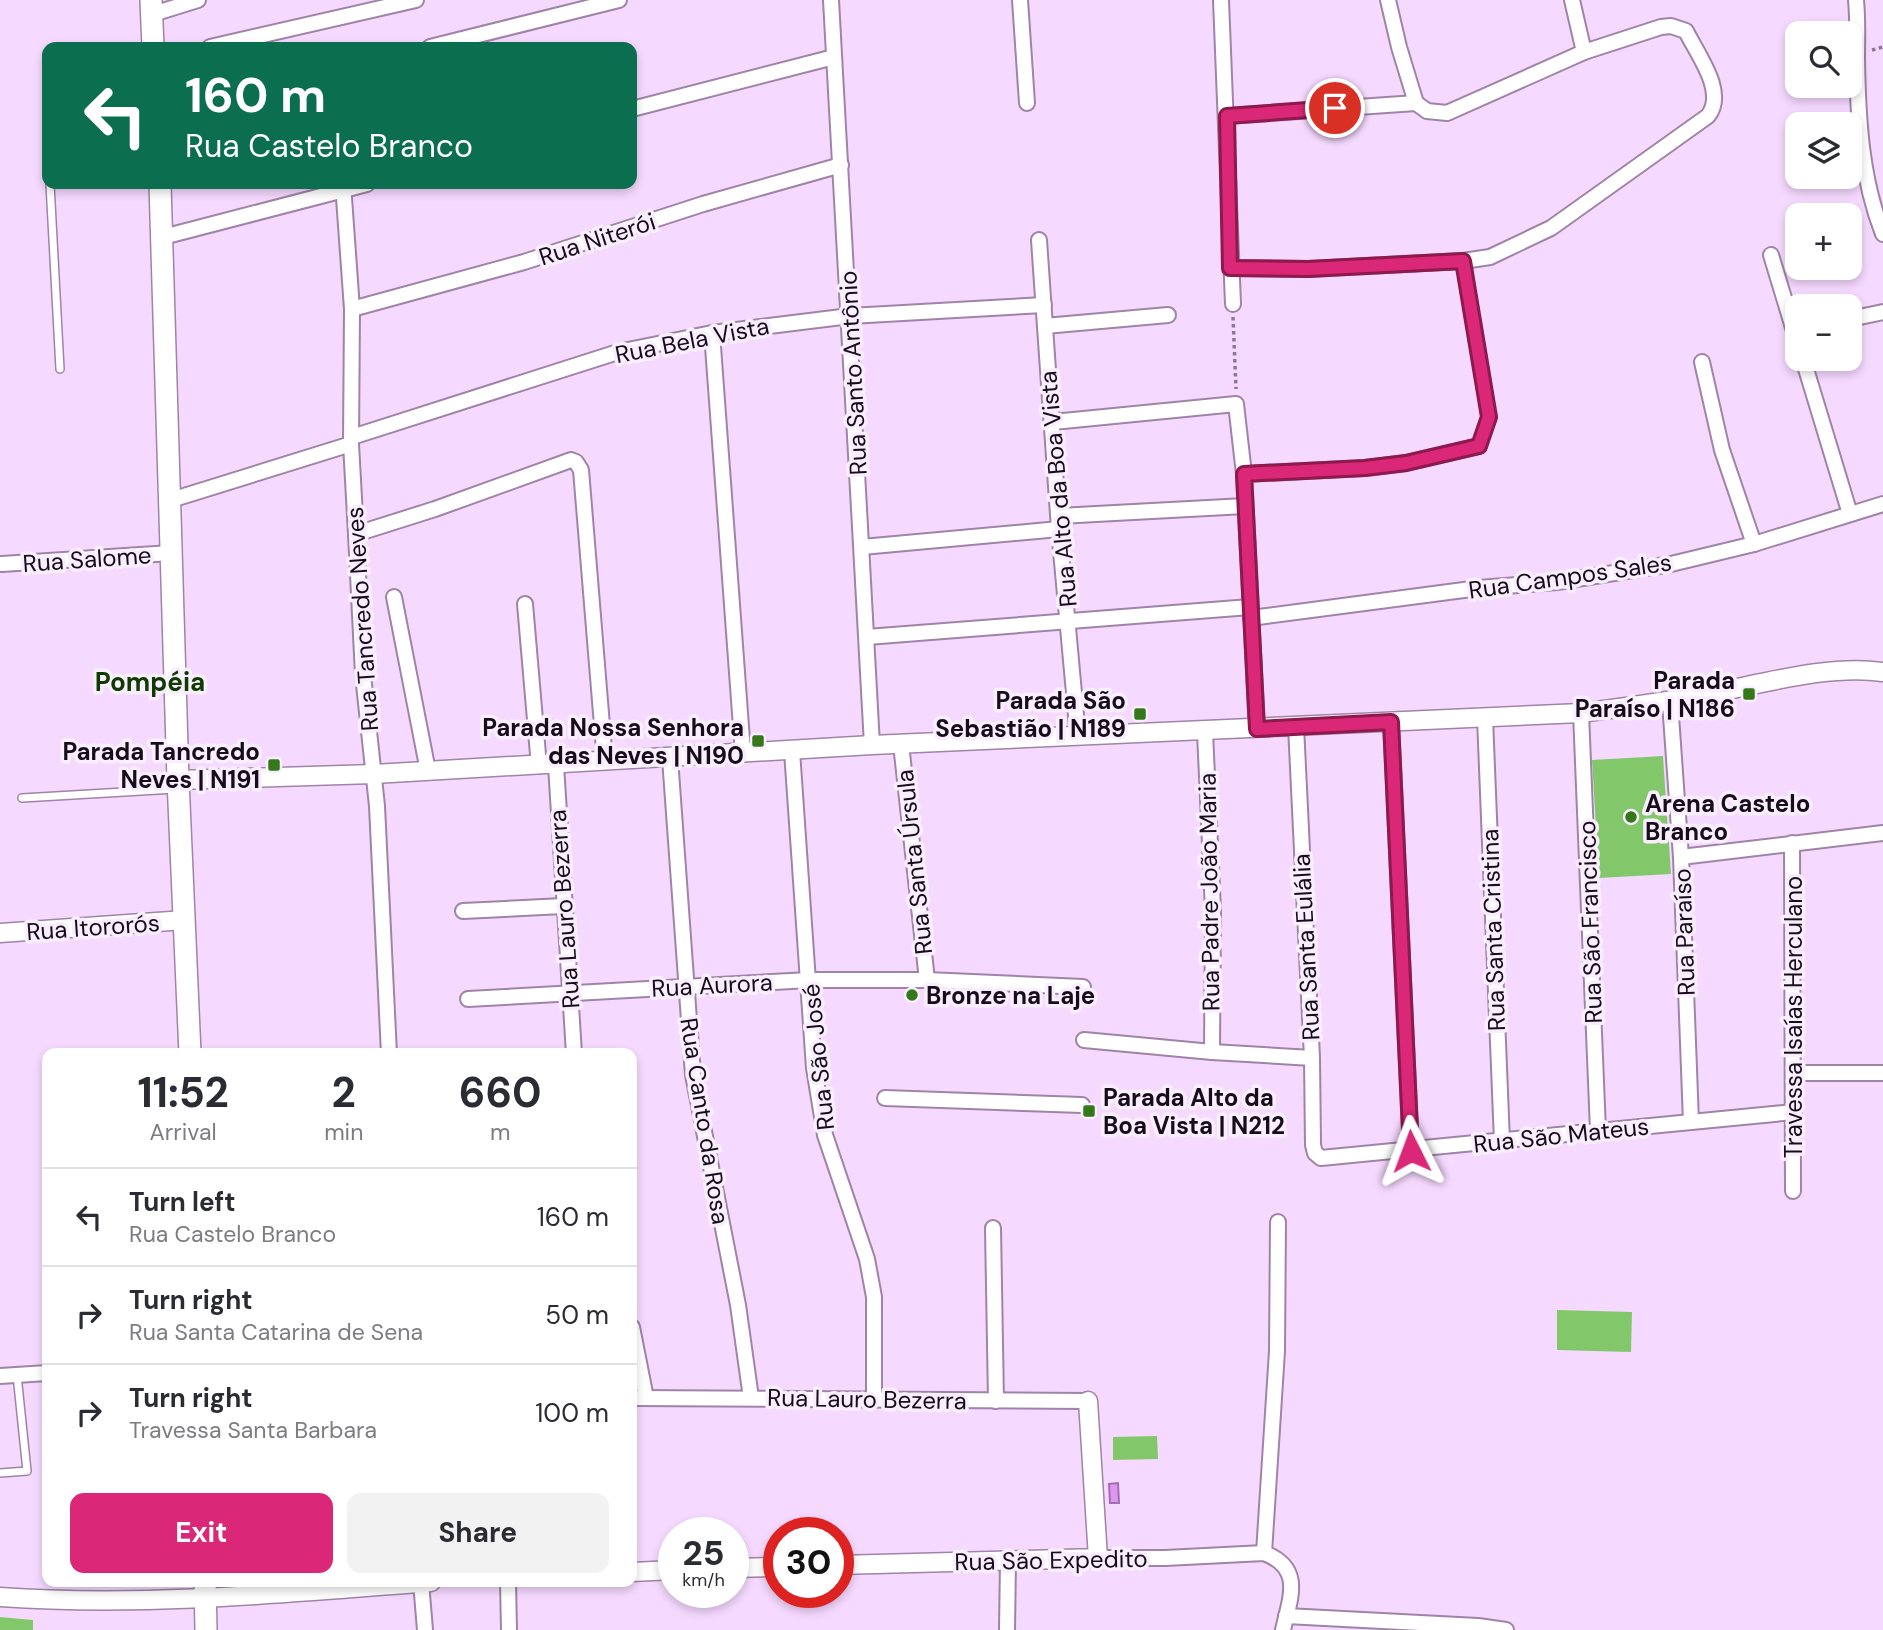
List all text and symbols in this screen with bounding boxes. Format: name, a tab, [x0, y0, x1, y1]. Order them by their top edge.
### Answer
map controls	[1785, 21, 1862, 371]
button: search	[1785, 21, 1862, 98]
text: 160 m	[185, 63, 326, 127]
icon: left	[70, 70, 161, 161]
pin	[1305, 78, 1365, 138]
icon: arrive	[1316, 89, 1354, 127]
button: layers	[1785, 112, 1862, 189]
text: Rua Castelo Branco	[185, 125, 473, 167]
button: +	[1785, 203, 1862, 280]
street label: Rua Niterói	[535, 206, 659, 272]
street label: Rua Santo Antônio	[832, 270, 874, 476]
button: −	[1785, 294, 1862, 371]
street label: Rua Bela Vista	[612, 310, 772, 370]
street label: Rua Alto da Boa Vista	[1032, 370, 1084, 608]
street label: Rua Tancredo Neves	[339, 506, 385, 732]
street label: Rua Salome	[22, 539, 152, 579]
street label: Rua Campos Sales	[1466, 546, 1674, 606]
district label: Pompéia	[95, 665, 205, 699]
place label: Parada Paraíso | N186	[1575, 665, 1735, 724]
place label: Parada São Sebastião | N189	[935, 685, 1126, 744]
marker: Parada Paraíso | N186	[1741, 686, 1757, 702]
marker: Parada São Sebastião | N189	[1132, 706, 1148, 722]
place label: Parada Nossa Senhora das Neves | N190	[482, 712, 744, 771]
marker: Parada Nossa Senhora das Neves | N190	[750, 733, 766, 749]
place label: Parada Tancredo Neves | N191	[63, 736, 260, 795]
marker: Parada Tancredo Neves | N191	[266, 757, 282, 773]
street label: Rua Santa Úrsula	[889, 768, 939, 956]
street label: Rua Padre João Maria	[1191, 773, 1227, 1011]
place label: Arena Castelo Branco	[1645, 788, 1810, 847]
street label: Rua Lauro Bezerra	[542, 808, 586, 1010]
marker: Arena Castelo Branco	[1623, 809, 1639, 825]
street label: Rua São Francisco	[1571, 820, 1609, 1024]
street label: Rua Santa Cristina	[1474, 828, 1512, 1032]
street label: Rua Santa Eulália	[1286, 853, 1326, 1041]
street label: Rua Paraíso	[1666, 868, 1702, 996]
street label: Travessa Isaías Herculano	[1778, 876, 1809, 1158]
street label: Rua Itororós	[25, 907, 161, 947]
street label: Rua Aurora	[651, 966, 773, 1004]
place label: Bronze na Laje	[926, 980, 1095, 1011]
street label: Rua São José	[795, 982, 841, 1132]
marker: Bronze na Laje	[904, 987, 920, 1003]
street label: Rua Canto da Rosa	[673, 1016, 737, 1226]
text: 11:52	[137, 1065, 229, 1120]
text: 2	[332, 1065, 356, 1120]
text: 660	[459, 1065, 542, 1120]
place label: Parada Alto da Boa Vista | N212	[1103, 1082, 1285, 1141]
marker: Parada Alto da Boa Vista | N212	[1081, 1103, 1097, 1119]
street label: Rua São Mateus	[1472, 1110, 1650, 1160]
position arrow	[1374, 1114, 1448, 1188]
text: Arrival	[150, 1117, 217, 1147]
text: min	[324, 1117, 363, 1147]
text: m	[490, 1117, 510, 1147]
text: Turn left	[129, 1185, 236, 1219]
icon: left	[70, 1198, 108, 1236]
text: 160 m	[537, 1200, 609, 1234]
text: Rua Castelo Branco	[129, 1219, 336, 1249]
text: Turn right	[129, 1283, 253, 1317]
icon: right	[70, 1296, 108, 1334]
text: 50 m	[545, 1298, 609, 1332]
text: Rua Santa Catarina de Sena	[129, 1317, 423, 1347]
text: Turn right	[129, 1381, 253, 1415]
street label: Rua Lauro Bezerra	[767, 1382, 967, 1416]
icon: right	[70, 1394, 108, 1432]
text: 100 m	[535, 1396, 609, 1430]
text: Travessa Santa Barbara	[129, 1415, 377, 1445]
button: Exit	[70, 1493, 333, 1573]
button: Share	[347, 1493, 609, 1573]
speed limit sign: 30	[763, 1517, 854, 1608]
text: 25	[683, 1530, 724, 1576]
street label: Rua São Expedito	[954, 1543, 1148, 1577]
text: km/h	[682, 1568, 725, 1592]

